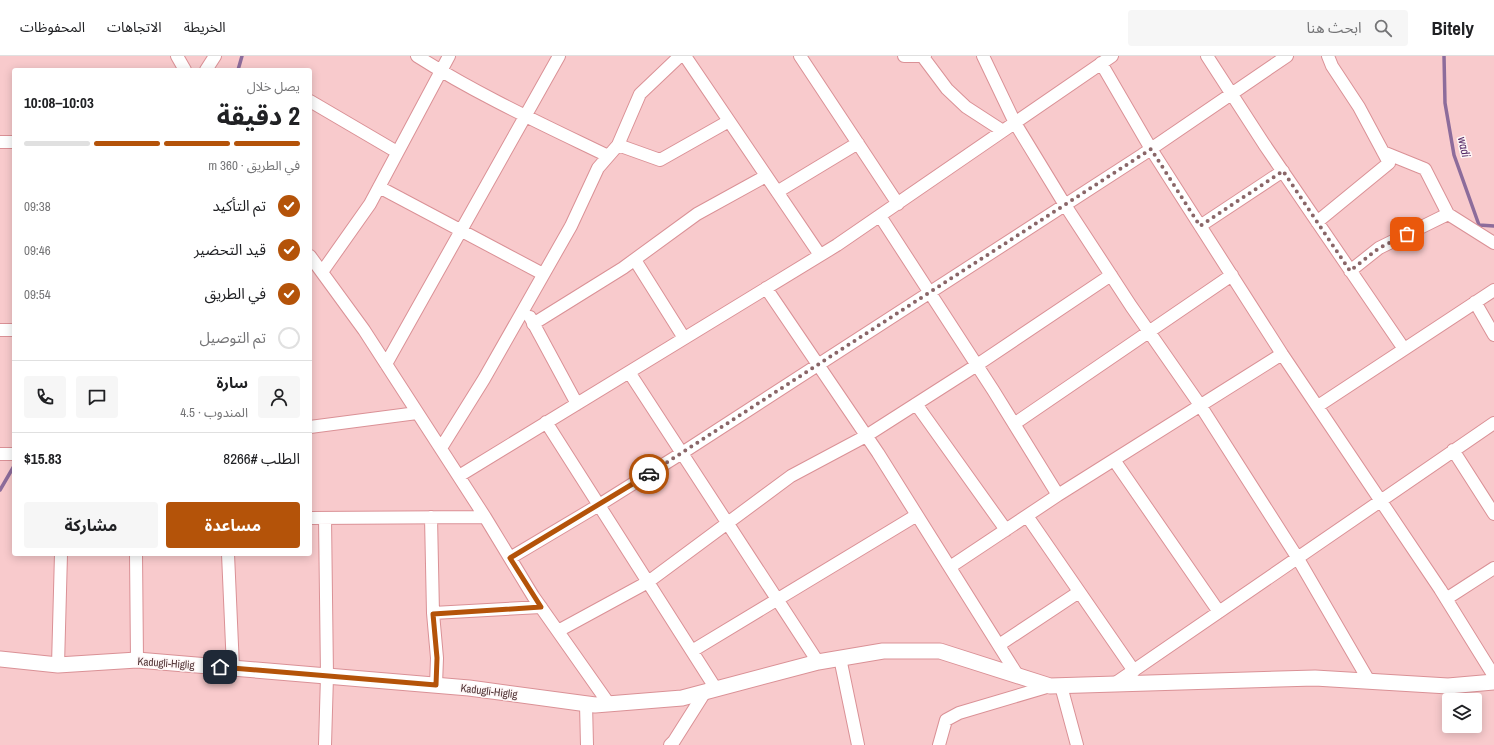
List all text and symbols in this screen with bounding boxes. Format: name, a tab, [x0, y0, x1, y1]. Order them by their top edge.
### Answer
search box	[1128, 10, 1408, 46]
text: Bitely	[1432, 15, 1474, 41]
text: ابحث هنا	[1306, 17, 1362, 38]
icon: search	[1372, 17, 1394, 39]
text: المحفوظات	[20, 18, 85, 36]
text: الاتجاهات	[107, 18, 162, 36]
text: الخريطة	[184, 18, 226, 36]
text: يصل خلال	[247, 78, 300, 95]
text: 10:03–10:08	[24, 92, 94, 113]
text: 2 دقيقة	[217, 98, 300, 133]
water label: wadi	[1454, 135, 1474, 159]
text: في الطريق · 360 m	[208, 157, 300, 174]
text: تم التأكيد	[213, 195, 266, 216]
icon: check	[278, 195, 300, 217]
text: 09:38	[24, 198, 51, 215]
pin	[1390, 217, 1424, 251]
icon: bag	[1396, 223, 1418, 245]
text: قيد التحضير	[194, 239, 266, 260]
icon: check	[278, 239, 300, 261]
text: 09:46	[24, 242, 51, 259]
text: في الطريق	[205, 283, 266, 304]
icon: check	[278, 283, 300, 305]
text: 09:54	[24, 286, 51, 303]
text: تم التوصيل	[199, 327, 266, 348]
text: سارة	[216, 372, 248, 393]
button: phone	[24, 376, 66, 418]
button: chat	[76, 376, 118, 418]
button: person	[258, 376, 300, 418]
text: المندوب · 4.5	[180, 404, 248, 421]
text: $15.83	[24, 448, 62, 469]
text: الطلب #8266	[223, 448, 300, 469]
courier	[629, 454, 669, 494]
icon: car	[638, 463, 660, 485]
button: مشاركة	[24, 502, 158, 548]
button: مساعدة	[166, 502, 300, 548]
pin	[203, 650, 237, 684]
street label: Kadugli-Higlig	[137, 654, 195, 672]
icon: home	[209, 656, 231, 678]
street label: Kadugli-Higlig	[460, 681, 518, 701]
map controls	[1442, 693, 1482, 733]
button: layers	[1442, 693, 1482, 733]

